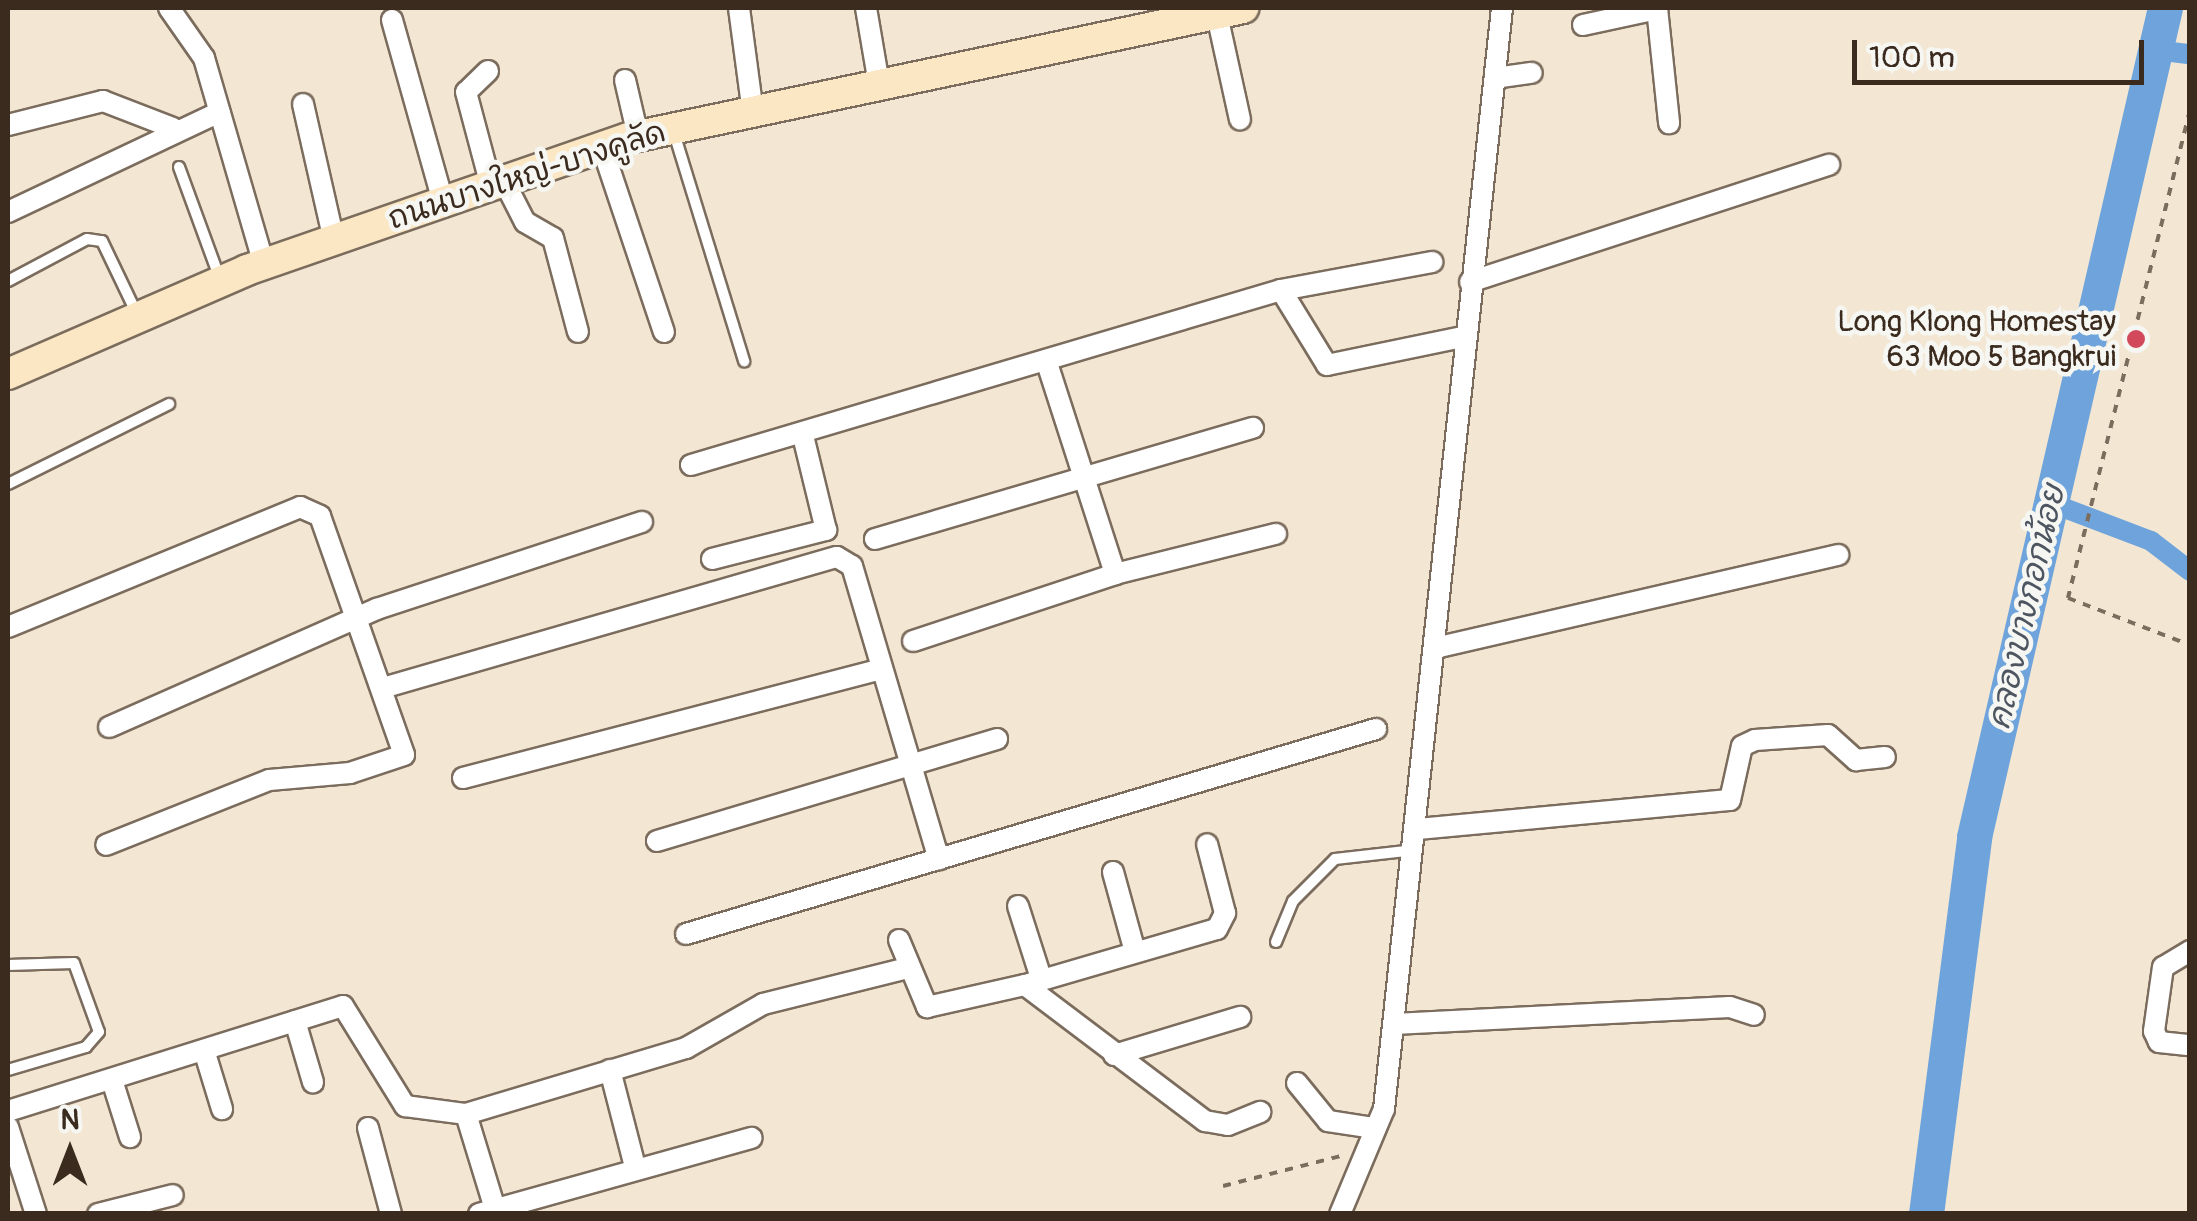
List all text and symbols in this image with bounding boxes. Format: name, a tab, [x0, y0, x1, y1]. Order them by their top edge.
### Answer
scale bar	[1857, 20, 2150, 82]
text: 100 m	[1869, 39, 1955, 76]
street label: ถนนบางใหญ่-บางคูลัด	[384, 114, 670, 238]
place label: Long Klong Homestay 63 Moo 5 Bangkrui	[1837, 304, 2116, 374]
marker: Long Klong Homestay 63 Moo 5 Bangkrui	[2125, 328, 2147, 350]
water label: คลองบางกอกน้อย	[1980, 481, 2074, 733]
north arrow	[20, 1101, 120, 1201]
text: N	[61, 1103, 79, 1138]

